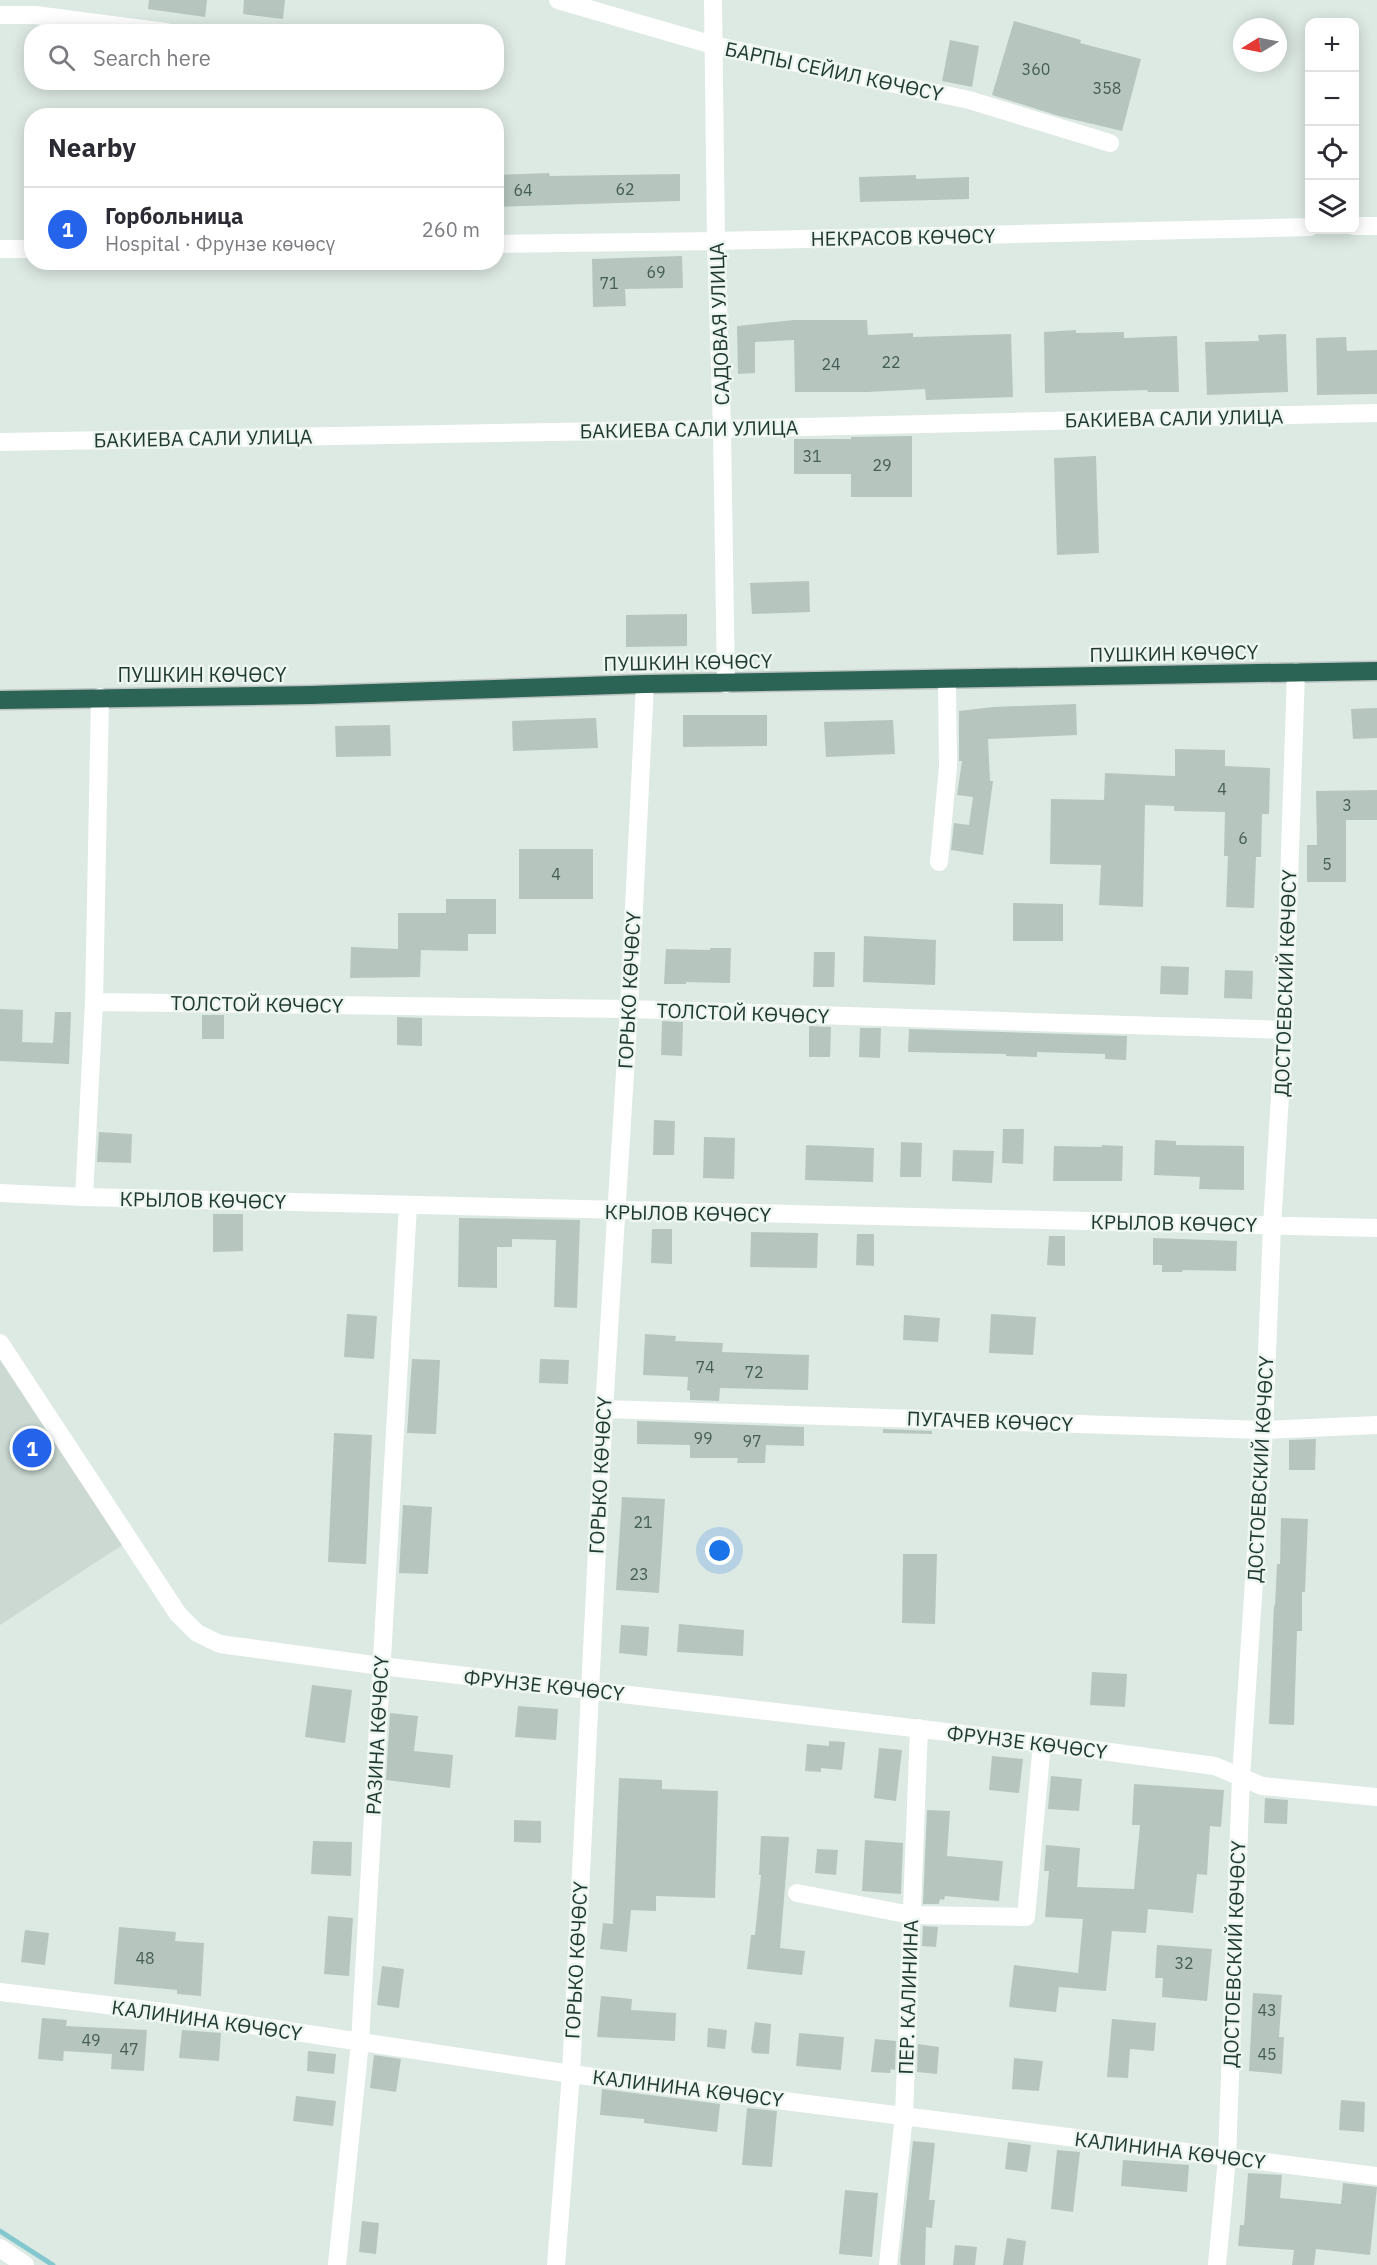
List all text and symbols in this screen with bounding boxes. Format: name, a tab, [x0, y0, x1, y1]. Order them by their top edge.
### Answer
north arrow	[1233, 18, 1287, 72]
map controls	[1305, 18, 1359, 234]
button: +	[1305, 18, 1359, 72]
search box	[24, 24, 504, 90]
street label: БАРПЫ СЕЙИЛ КӨЧӨСҮ	[722, 35, 946, 107]
icon: search	[45, 41, 78, 74]
text: Search here	[93, 43, 211, 72]
house number: 360	[1022, 59, 1050, 79]
button: −	[1305, 72, 1359, 126]
house number: 358	[1093, 78, 1121, 98]
button: locate	[1305, 126, 1359, 180]
text: Nearby	[48, 130, 136, 164]
house number: 62	[615, 179, 635, 199]
house number: 64	[513, 180, 533, 200]
button: layers	[1305, 180, 1359, 234]
text: Горбольница	[105, 201, 244, 230]
text: 1	[62, 216, 74, 243]
text: 260 m	[422, 216, 480, 243]
street label: НЕКРАСОВ КӨЧӨСҮ	[810, 222, 996, 252]
text: Hospital · Фрунзе көчөсү	[105, 230, 335, 257]
street label: САДОВАЯ УЛИЦА	[703, 242, 735, 406]
house number: 69	[646, 262, 666, 282]
house number: 71	[599, 273, 619, 293]
house number: 22	[881, 352, 901, 372]
house number: 24	[821, 354, 841, 374]
street label: БАКИЕВА САЛИ УЛИЦА	[1064, 403, 1284, 433]
street label: БАКИЕВА САЛИ УЛИЦА	[579, 414, 799, 444]
street label: БАКИЕВА САЛИ УЛИЦА	[93, 423, 313, 453]
house number: 31	[802, 446, 822, 466]
house number: 29	[872, 455, 892, 475]
street label: ПУШКИН КӨЧӨСҮ	[1089, 638, 1259, 668]
street label: ПУШКИН КӨЧӨСҮ	[603, 647, 773, 677]
street label: ПУШКИН КӨЧӨСҮ	[117, 661, 287, 688]
house number: 4	[1217, 779, 1227, 799]
house number: 3	[1342, 795, 1352, 815]
house number: 6	[1238, 828, 1248, 848]
house number: 5	[1322, 854, 1332, 874]
house number: 4	[551, 864, 561, 884]
street label: ДОСТОЕВСКИЙ КӨЧӨСҮ	[1268, 869, 1302, 1097]
street label: ГОРЬКО КӨЧӨСҮ	[611, 910, 647, 1070]
street label: ТОЛСТОЙ КӨЧӨСҮ	[170, 989, 344, 1019]
street label: ТОЛСТОЙ КӨЧӨСҮ	[656, 996, 830, 1030]
street label: КРЫЛОВ КӨЧӨСҮ	[119, 1185, 287, 1215]
street label: КРЫЛОВ КӨЧӨСҮ	[604, 1198, 772, 1228]
street label: КРЫЛОВ КӨЧӨСҮ	[1090, 1208, 1258, 1238]
street label: ДОСТОЕВСКИЙ КӨЧӨСҮ	[1241, 1355, 1279, 1583]
house number: 74	[695, 1357, 715, 1377]
house number: 72	[744, 1362, 764, 1382]
street label: ГОРЬКО КӨЧӨСҮ	[582, 1395, 618, 1555]
street label: ПУГАЧЕВ КӨЧӨСҮ	[906, 1405, 1074, 1437]
pin: 1	[12, 1426, 51, 1470]
house number: 99	[693, 1428, 713, 1448]
house number: 97	[742, 1431, 762, 1451]
house number: 21	[633, 1512, 653, 1532]
your location	[705, 1536, 734, 1565]
house number: 23	[629, 1564, 649, 1584]
street label: РАЗИНА КӨЧӨСҮ	[359, 1654, 395, 1815]
street label: ФРУНЗЕ КӨЧӨСҮ	[462, 1663, 626, 1707]
street label: ФРУНЗЕ КӨЧӨСҮ	[945, 1719, 1109, 1765]
street label: ДОСТОЕВСКИЙ КӨЧӨСҮ	[1217, 1840, 1251, 2068]
street label: ГОРЬКО КӨЧӨСҮ	[558, 1880, 594, 2040]
street label: ПЕР. КАЛИНИНА	[892, 1919, 924, 2075]
house number: 48	[135, 1948, 155, 1968]
house number: 32	[1174, 1953, 1194, 1973]
street label: КАЛИНИНА КӨЧӨСҮ	[110, 1993, 304, 2047]
house number: 43	[1257, 2000, 1277, 2020]
house number: 49	[81, 2030, 101, 2050]
house number: 47	[119, 2039, 139, 2059]
house number: 45	[1257, 2044, 1277, 2064]
street label: КАЛИНИНА КӨЧӨСҮ	[591, 2063, 785, 2113]
street label: КАЛИНИНА КӨЧӨСҮ	[1073, 2125, 1267, 2175]

